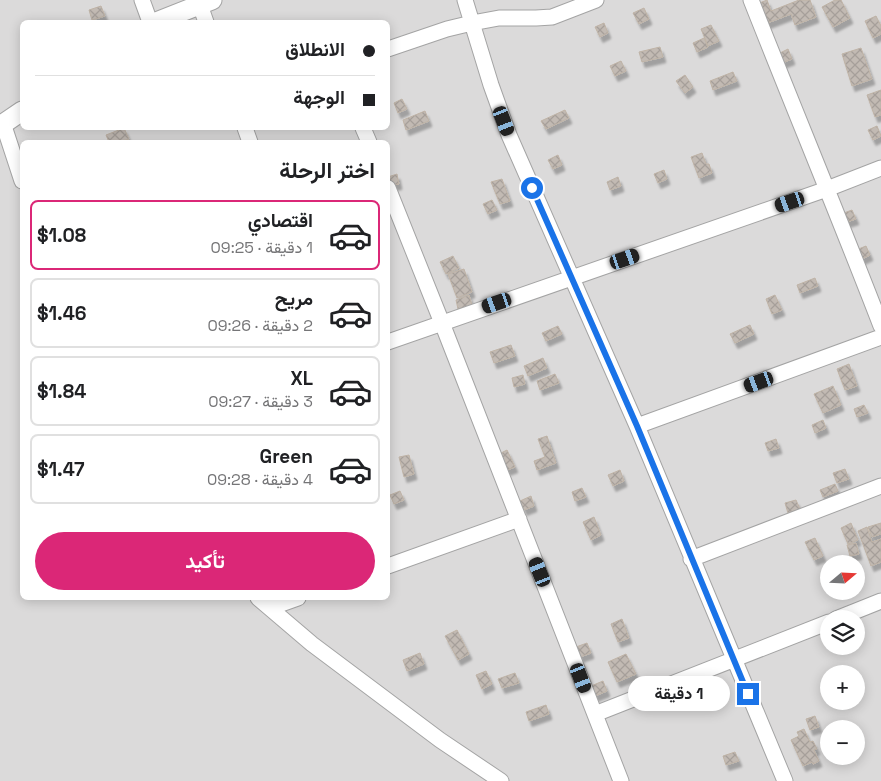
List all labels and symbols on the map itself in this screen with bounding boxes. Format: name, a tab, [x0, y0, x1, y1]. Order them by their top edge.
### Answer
car	[491, 104, 516, 138]
route start	[521, 177, 543, 199]
car	[773, 190, 806, 214]
car	[608, 247, 641, 271]
car	[480, 291, 513, 315]
car	[742, 370, 775, 394]
car	[527, 555, 552, 589]
north arrow	[820, 555, 865, 600]
car	[568, 661, 593, 695]
callout: 1 دقيقة	[628, 676, 730, 712]
route end	[737, 683, 759, 705]

